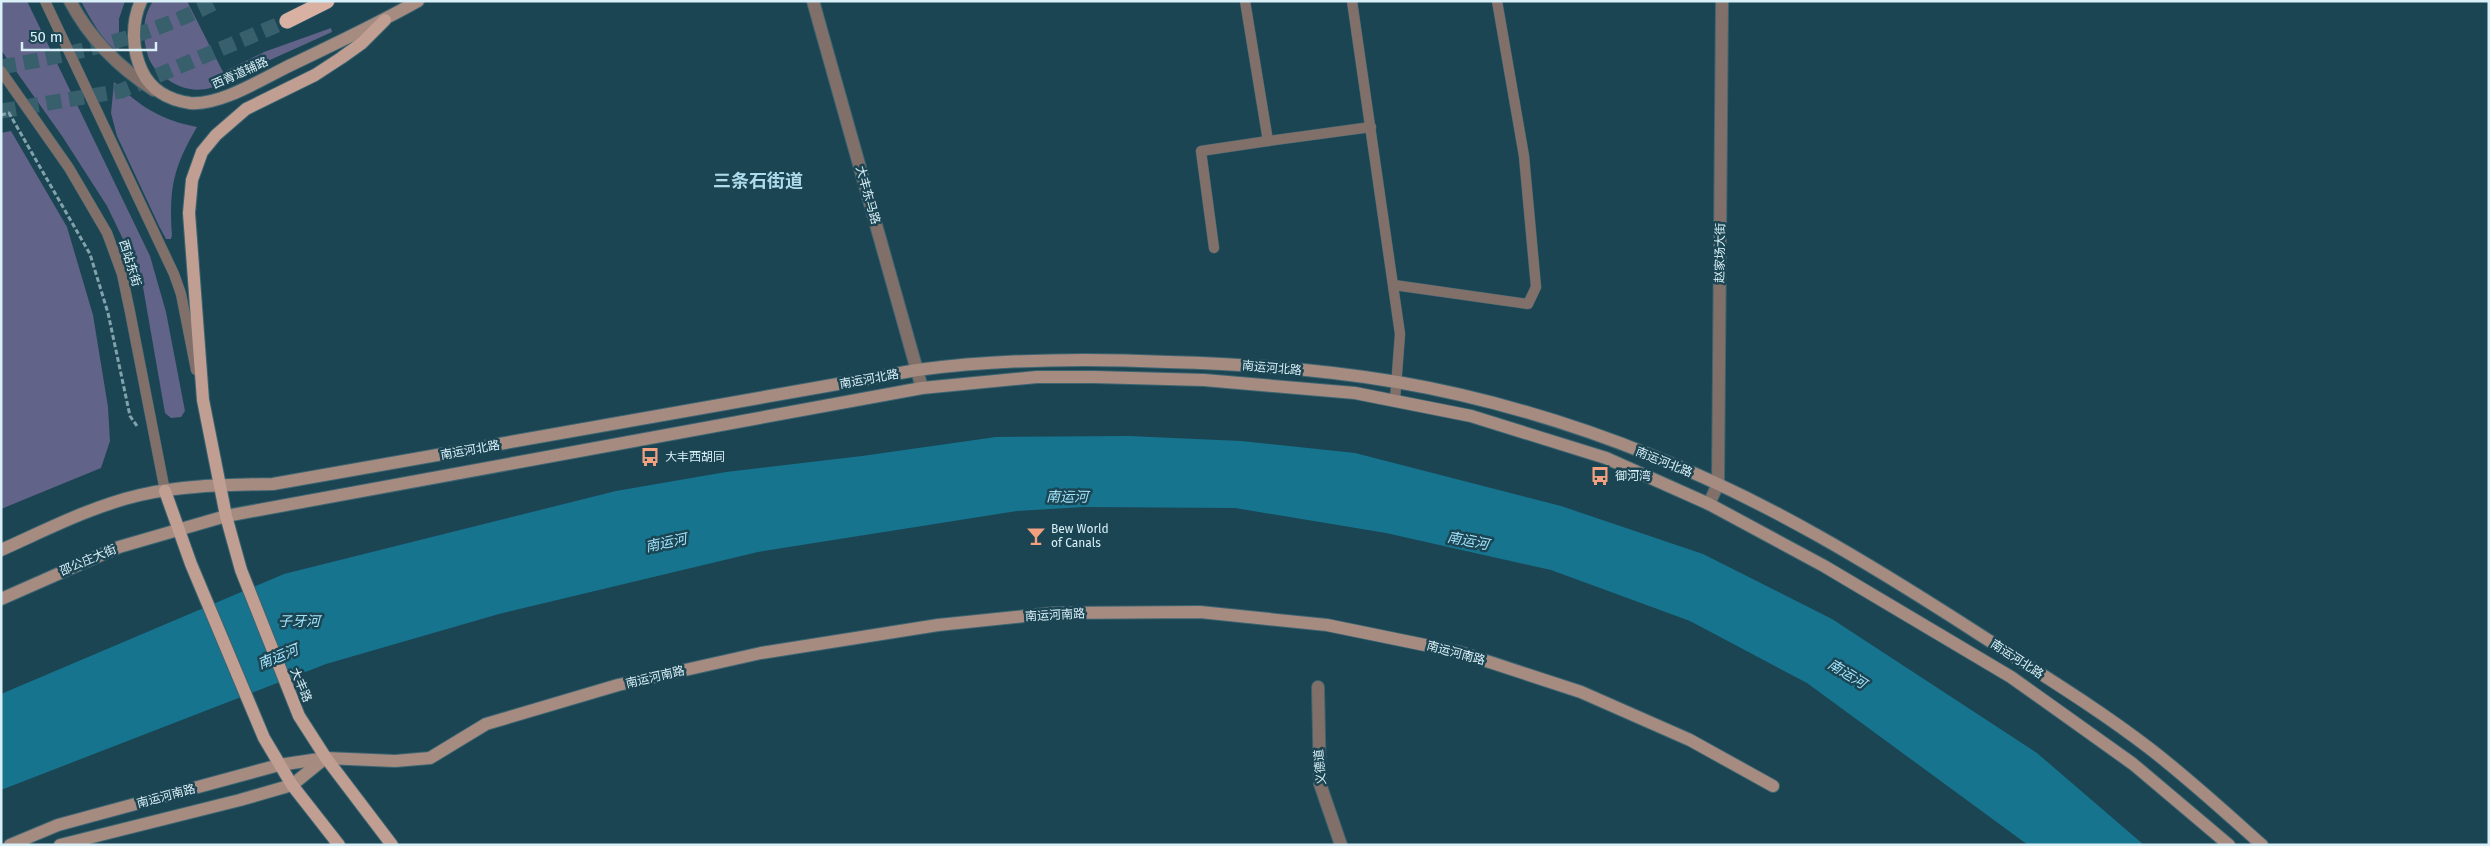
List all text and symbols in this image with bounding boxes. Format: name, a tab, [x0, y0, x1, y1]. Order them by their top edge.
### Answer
scale bar	[22, 20, 156, 52]
text: 50 m	[30, 28, 63, 46]
street label: 西青道辅路	[210, 54, 270, 92]
street label: 大丰东马路	[853, 164, 883, 226]
district label: 三条石街道	[713, 170, 803, 192]
street label: 赵家场大街	[1712, 223, 1728, 283]
street label: 西站东街	[116, 238, 144, 288]
street label: 南运河北路	[1241, 358, 1303, 378]
street label: 南运河北路	[838, 367, 900, 391]
street label: 南运河北路	[439, 438, 501, 462]
street label: 南运河北路	[1634, 444, 1694, 480]
bus stop icon: 大丰西胡同	[639, 446, 661, 468]
place label: 大丰西胡同	[665, 450, 725, 464]
bus stop icon: 御河湾	[1589, 465, 1611, 487]
place label: 御河湾	[1615, 469, 1651, 483]
water label: 南运河	[1046, 488, 1091, 506]
place label: Bew World of Canals	[1051, 522, 1109, 550]
bar icon: Bew World of Canals	[1025, 525, 1047, 547]
water label: 南运河	[1446, 529, 1493, 554]
water label: 南运河	[644, 530, 691, 556]
street label: 邵公庄大街	[58, 542, 118, 578]
street label: 南运河南路	[1025, 606, 1085, 624]
water label: 子牙河	[278, 613, 323, 630]
street label: 南运河北路	[1988, 637, 2046, 681]
street label: 南运河南路	[1425, 638, 1487, 668]
water label: 南运河	[255, 640, 303, 673]
water label: 南运河	[1825, 656, 1872, 694]
street label: 南运河南路	[624, 663, 686, 691]
street label: 大丰路	[288, 666, 314, 704]
street label: 义德道	[1311, 748, 1329, 786]
street label: 南运河南路	[135, 781, 197, 811]

